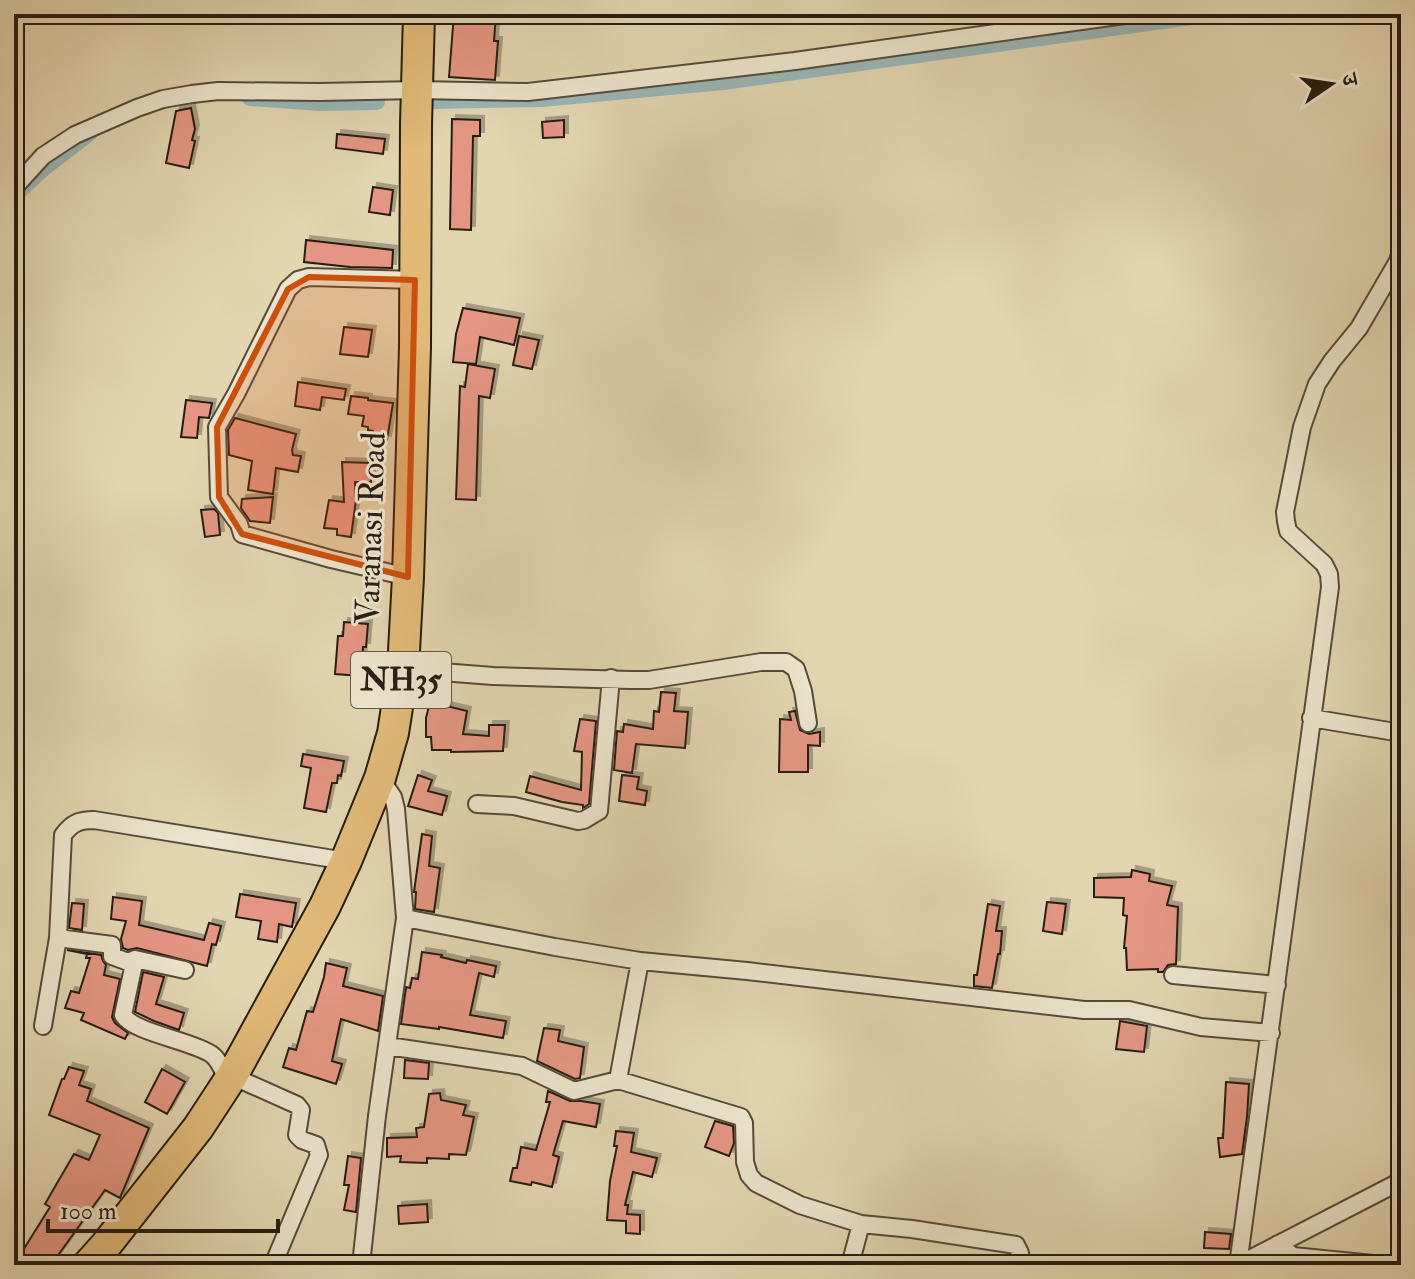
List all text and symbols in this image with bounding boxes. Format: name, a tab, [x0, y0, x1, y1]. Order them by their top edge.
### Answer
north arrow	[1291, 44, 1371, 124]
text: उ	[1334, 69, 1365, 90]
street label: Varanasi Road	[346, 431, 396, 625]
road number: NH35	[351, 652, 451, 708]
scale bar	[48, 1183, 278, 1233]
text: 100 m	[60, 1196, 117, 1227]

